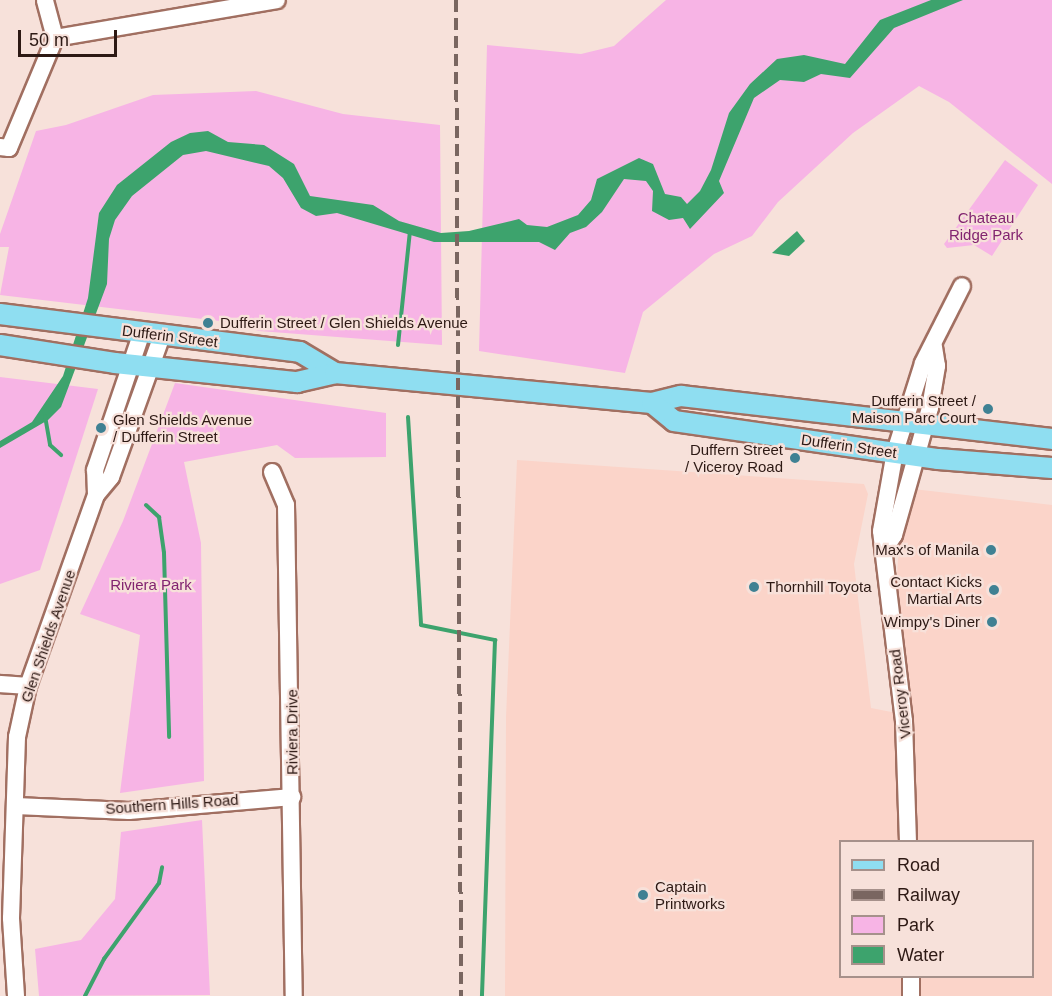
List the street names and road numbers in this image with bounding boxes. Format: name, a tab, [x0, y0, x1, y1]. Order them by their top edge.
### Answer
street label: Dufferin Street	[121, 321, 219, 351]
street label: Dufferin Street	[800, 430, 898, 462]
street label: Glen Shields Avenue	[17, 567, 79, 705]
street label: Viceroy Road	[886, 648, 914, 740]
street label: Riviera Drive	[283, 689, 301, 775]
street label: Southern Hills Road	[105, 790, 239, 818]

